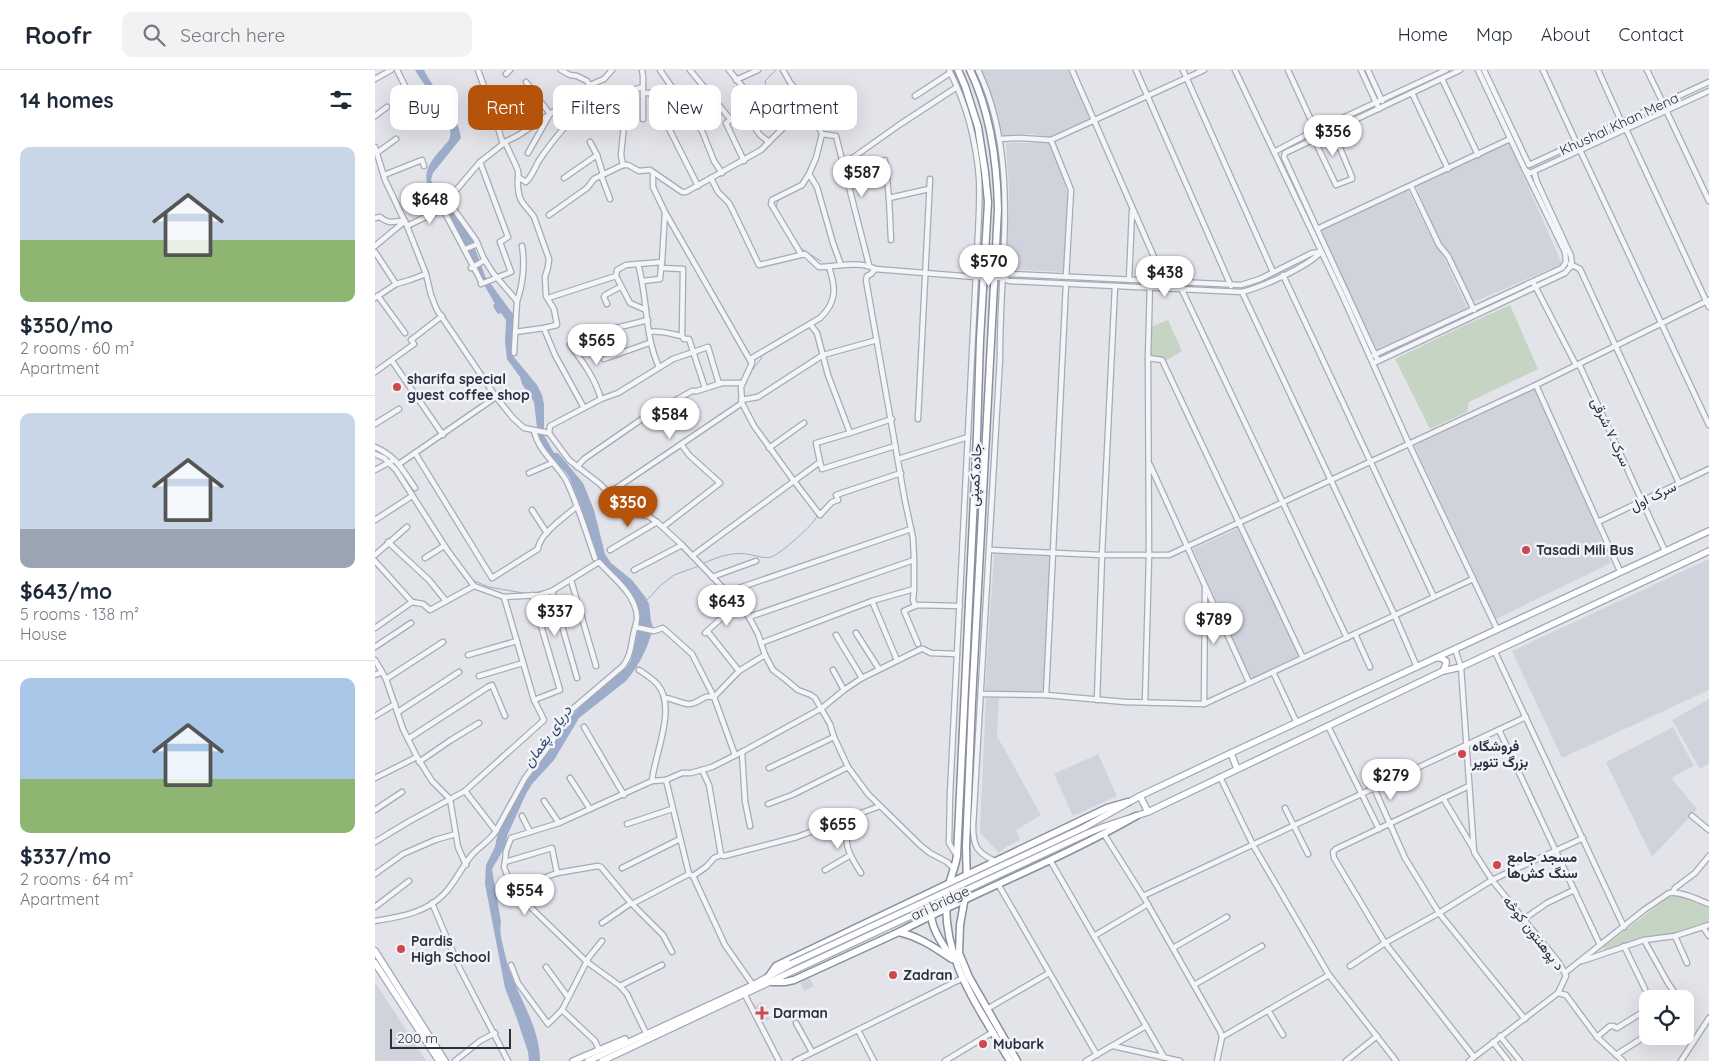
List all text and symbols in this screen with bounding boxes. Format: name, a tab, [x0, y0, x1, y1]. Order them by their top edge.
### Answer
search box	[122, 12, 472, 57]
text: Roofr	[25, 20, 92, 50]
icon: search	[140, 21, 168, 49]
text: Search here	[180, 23, 285, 47]
text: Home	[1398, 23, 1448, 46]
text: Map	[1476, 23, 1513, 46]
text: About	[1541, 23, 1591, 46]
text: Contact	[1619, 23, 1684, 46]
chip: Buy	[390, 85, 458, 130]
chip: Rent	[468, 85, 543, 130]
chip: Filters	[553, 85, 639, 130]
chip: New	[649, 85, 721, 130]
chip: Apartment	[731, 85, 857, 130]
icon: filters	[327, 86, 355, 114]
text: 14 homes	[20, 87, 114, 113]
street label: Khushal Khan Mena	[1557, 89, 1681, 159]
pin: $356	[1303, 114, 1363, 157]
text: $356	[1315, 121, 1351, 141]
pin: $587	[832, 156, 892, 198]
text: $587	[844, 162, 880, 182]
icon: home	[143, 180, 233, 270]
pin: $648	[400, 182, 460, 225]
text: $648	[412, 189, 448, 209]
pin: $570	[959, 244, 1019, 287]
text: $570	[970, 251, 1008, 271]
pin: $438	[1135, 256, 1195, 298]
text: $438	[1147, 262, 1183, 282]
text: $350/mo	[20, 312, 113, 338]
pin: $565	[567, 324, 627, 366]
text: $565	[579, 330, 615, 350]
text: 2 rooms · 60 m²	[20, 338, 134, 358]
text: Apartment	[20, 358, 100, 378]
place label: sharifa special guest coffee shop	[407, 370, 530, 404]
marker: sharifa special guest coffee shop	[391, 381, 403, 393]
street label: سرک ۷ شرقی	[1587, 395, 1635, 469]
pin: $584	[640, 398, 700, 440]
text: $584	[652, 404, 688, 424]
street label: جاده کمپنی	[964, 443, 987, 507]
icon: home	[143, 445, 233, 535]
street label: سرک‌ اول	[1627, 477, 1680, 516]
pin: $350	[598, 486, 658, 528]
text: $350	[609, 492, 647, 512]
place label: Tasadi Mili Bus	[1536, 541, 1634, 559]
marker: Tasadi Mili Bus	[1520, 544, 1532, 556]
text: $643/mo	[20, 578, 112, 604]
pin: $643	[697, 584, 757, 627]
text: $643	[709, 591, 745, 611]
pin: $337	[525, 594, 585, 637]
text: $337	[537, 601, 573, 621]
pin: $789	[1184, 602, 1244, 645]
text: 5 rooms · 138 m²	[20, 604, 139, 624]
text: $789	[1196, 609, 1232, 629]
text: House	[20, 624, 67, 644]
water label: دریای پغمان	[518, 701, 577, 771]
icon: home	[143, 710, 233, 800]
place label: فروشگاه بزرگ تنویر	[1471, 737, 1528, 771]
marker: فروشگاه بزرگ تنویر	[1456, 748, 1468, 760]
pin: $279	[1361, 758, 1421, 801]
text: $279	[1373, 765, 1409, 785]
pin: $655	[808, 808, 868, 850]
text: $655	[820, 814, 856, 834]
text: $337/mo	[20, 843, 111, 869]
place label: مسجد جامع سنگ کش‌ها	[1507, 848, 1578, 882]
marker: مسجد جامع سنگ کش‌ها	[1491, 859, 1503, 871]
text: 2 rooms · 64 m²	[20, 869, 134, 889]
pin: $554	[495, 874, 555, 916]
text: $554	[506, 880, 544, 900]
street label: ari bridge	[908, 882, 972, 924]
text: Apartment	[20, 889, 100, 909]
street label: د پوهنتون کوڅه	[1498, 892, 1569, 975]
place label: Pardis High School	[411, 932, 491, 966]
marker: Pardis High School	[395, 943, 407, 955]
place label: Zadran	[903, 966, 953, 984]
marker: Zadran	[887, 969, 899, 981]
map controls	[1639, 990, 1694, 1045]
button: locate	[1639, 990, 1694, 1045]
place label: Darman	[773, 1004, 828, 1022]
marker: Darman	[755, 1006, 769, 1020]
scale bar	[390, 1026, 511, 1049]
text: 200 m	[397, 1029, 438, 1047]
place label: Mubark	[993, 1035, 1044, 1053]
marker: Mubark	[977, 1038, 989, 1050]

